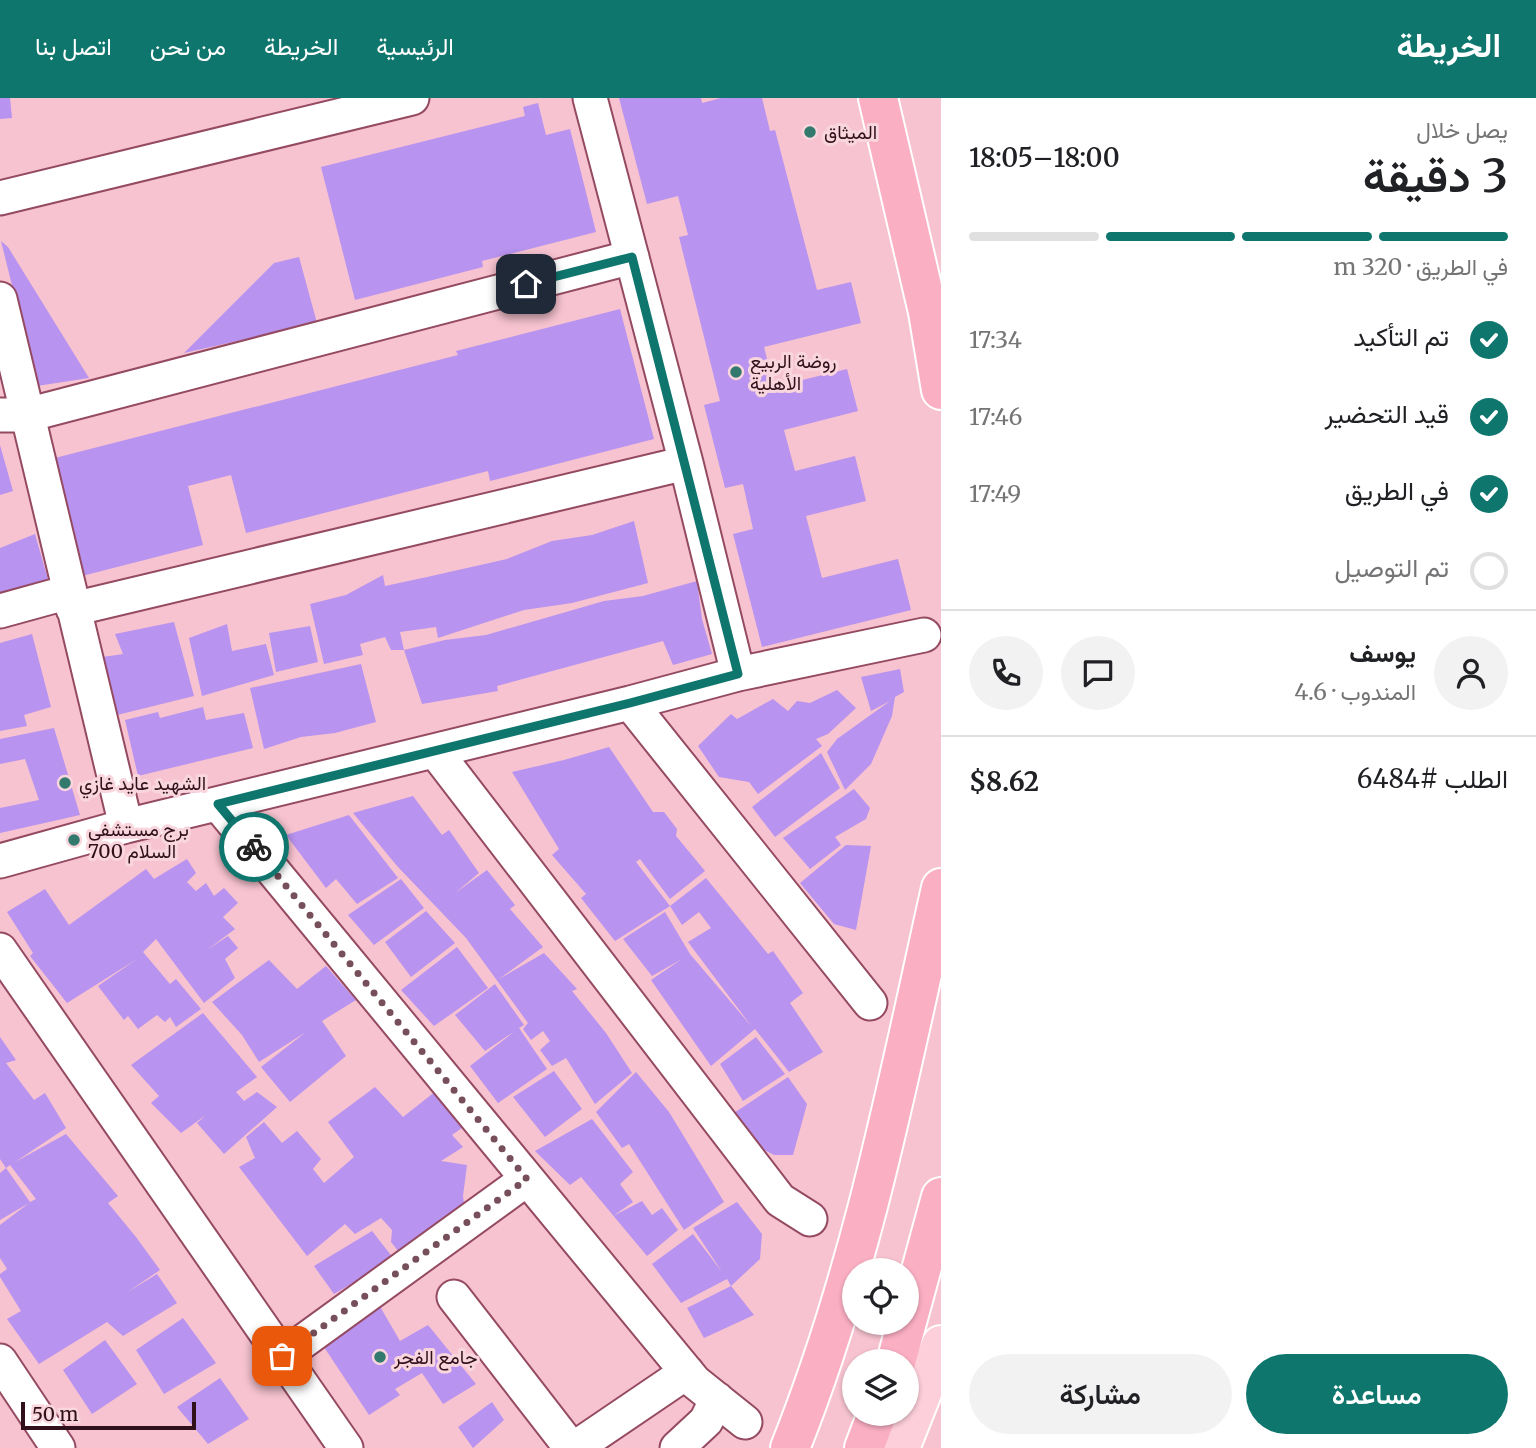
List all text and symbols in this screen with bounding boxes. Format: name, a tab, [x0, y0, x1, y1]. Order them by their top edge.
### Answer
text: الخريطة	[1397, 25, 1501, 66]
text: اتصل بنا	[35, 31, 112, 62]
text: من نحن	[150, 31, 226, 62]
text: الخريطة	[264, 31, 338, 62]
text: الرئيسية	[376, 31, 454, 62]
text: يصل خلال	[1416, 115, 1508, 144]
place label: الميثاق	[824, 120, 877, 144]
marker: الميثاق	[802, 124, 818, 140]
text: 18:00–18:05	[969, 141, 1120, 174]
text: 3 دقيقة	[1363, 147, 1508, 205]
text: في الطريق · 320 m	[1334, 252, 1508, 281]
pin	[496, 254, 556, 314]
icon: home	[507, 265, 545, 303]
text: تم التأكيد	[1353, 320, 1449, 353]
icon: check	[1470, 321, 1508, 359]
text: 17:34	[969, 325, 1022, 354]
place label: روضة الربيع الأهلية	[750, 349, 837, 395]
marker: روضة الربيع الأهلية	[728, 364, 744, 380]
text: قيد التحضير	[1324, 397, 1449, 430]
icon: check	[1470, 398, 1508, 436]
text: 17:46	[969, 402, 1022, 431]
text: في الطريق	[1345, 474, 1449, 507]
icon: check	[1470, 475, 1508, 513]
text: 17:49	[969, 479, 1021, 508]
text: تم التوصيل	[1334, 551, 1449, 584]
button: phone	[969, 636, 1043, 710]
button: chat	[1061, 636, 1135, 710]
text: يوسف	[1349, 636, 1416, 669]
button: person	[1434, 636, 1508, 710]
text: المندوب · 4.6	[1294, 677, 1416, 706]
text: الطلب #6484	[1357, 762, 1508, 795]
text: $8.62	[969, 765, 1039, 798]
place label: الشهيد عايد غازي	[79, 771, 206, 799]
marker: الشهيد عايد غازي	[57, 775, 73, 791]
courier	[219, 812, 289, 882]
place label: برج مستشفى السلام 700	[88, 817, 189, 864]
icon: bike	[235, 828, 273, 866]
marker: برج مستشفى السلام 700	[66, 832, 82, 848]
map controls	[842, 1258, 919, 1426]
button: locate	[842, 1258, 919, 1335]
pin	[252, 1326, 312, 1386]
icon: bag	[263, 1337, 301, 1375]
place label: جامع الفجر	[393, 1345, 477, 1371]
marker: جامع الفجر	[372, 1349, 388, 1365]
button: layers	[842, 1349, 919, 1426]
button: مشاركة	[969, 1354, 1232, 1434]
button: مساعدة	[1246, 1354, 1508, 1434]
scale bar	[21, 1399, 196, 1431]
text: 50 m	[32, 1402, 78, 1426]

